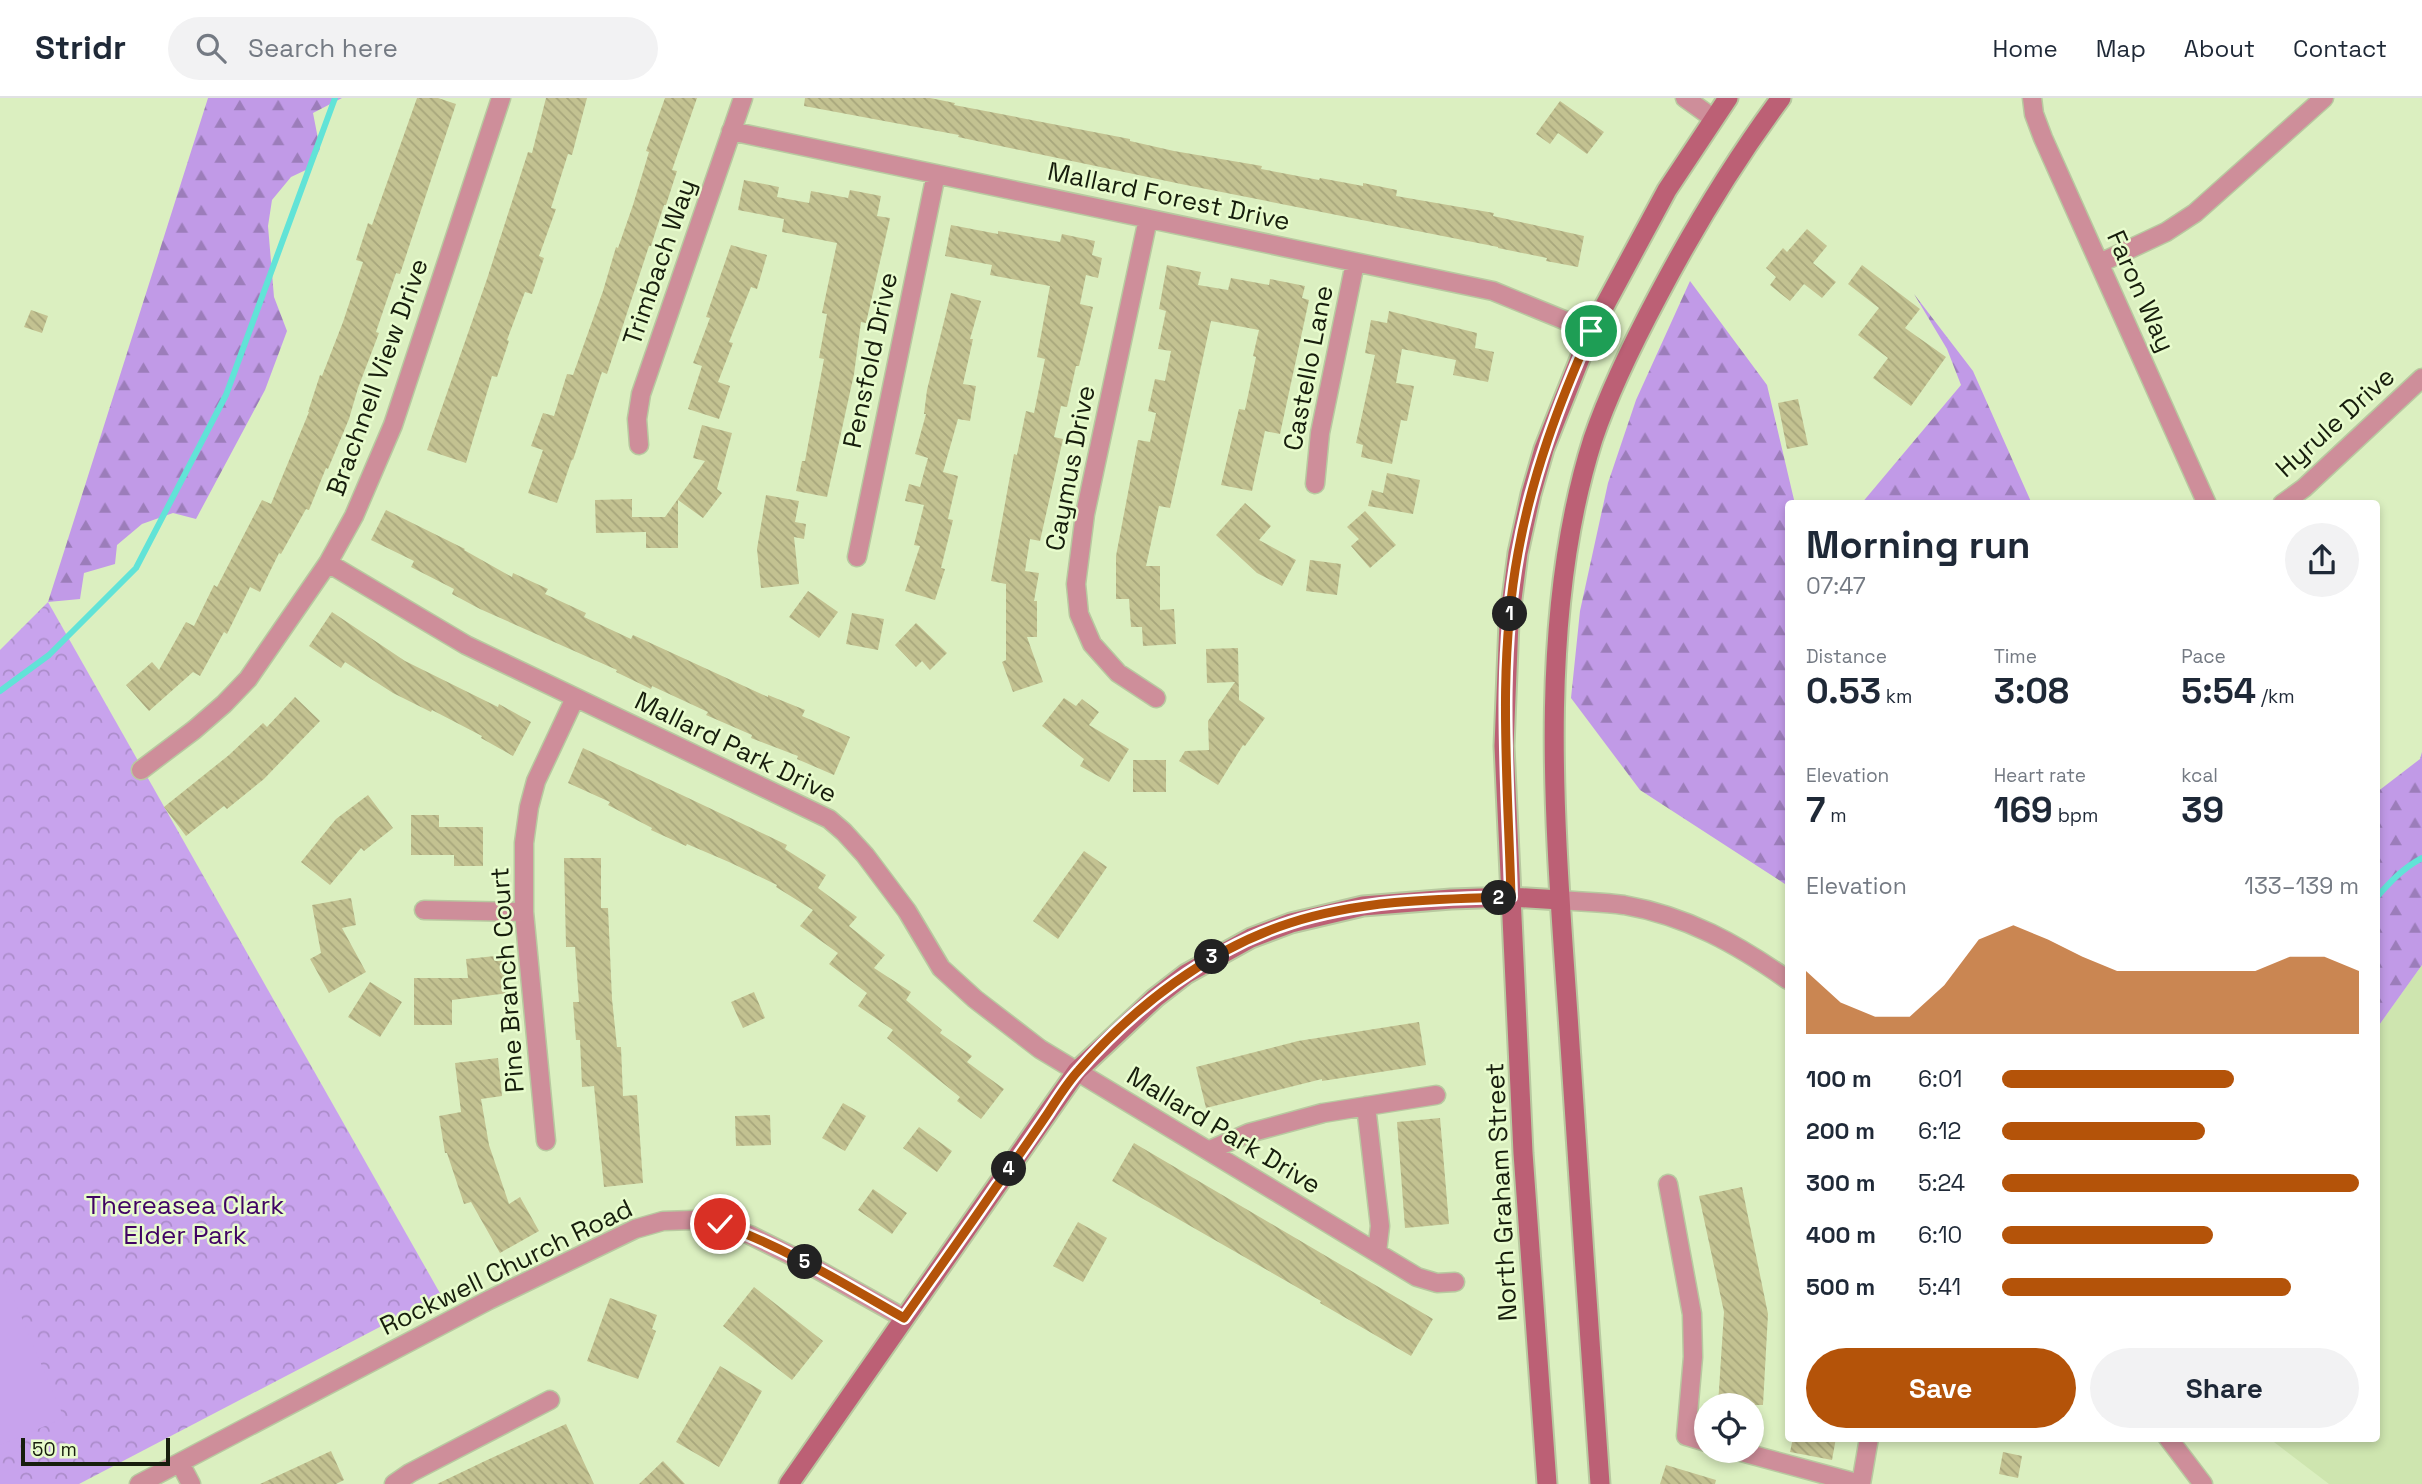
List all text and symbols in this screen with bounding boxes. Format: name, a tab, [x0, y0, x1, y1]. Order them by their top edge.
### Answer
search box	[168, 17, 658, 80]
text: Stridr	[35, 27, 126, 69]
icon: search	[192, 29, 230, 67]
text: Search here	[248, 31, 398, 65]
text: Home	[1992, 33, 2058, 64]
text: Map	[2096, 33, 2146, 64]
text: About	[2184, 33, 2255, 64]
text: Contact	[2293, 33, 2387, 64]
street label: Mallard Forest Drive	[1045, 154, 1293, 238]
street label: Trimbach Way	[615, 174, 703, 350]
street label: Faron Way	[2099, 225, 2183, 357]
street label: Brachnell View Drive	[318, 254, 436, 500]
street label: Pensfold Drive	[835, 269, 905, 451]
street label: Castello Lane	[1275, 282, 1341, 454]
pin	[1561, 301, 1621, 361]
icon: arrive	[1572, 312, 1610, 350]
street label: Hyrule Drive	[2268, 359, 2402, 485]
street label: Caymus Drive	[1037, 382, 1103, 554]
text: Morning run	[1806, 521, 2031, 569]
button: share	[2285, 523, 2359, 597]
text: 07:47	[1806, 571, 1866, 601]
pin: 1	[1492, 596, 1528, 632]
text: 1	[1505, 601, 1514, 626]
text: Distance	[1806, 644, 1887, 669]
text: Time	[1994, 644, 2037, 669]
text: Pace	[2181, 644, 2226, 669]
text: 0.53	[1806, 669, 1881, 713]
text: 3:08	[1994, 669, 2069, 713]
text: 5:54	[2181, 669, 2256, 713]
street label: Mallard Park Drive	[629, 683, 843, 811]
text: km	[1881, 684, 1912, 709]
text: /km	[2256, 684, 2295, 709]
text: Elevation	[1806, 763, 1889, 788]
text: Heart rate	[1994, 763, 2086, 788]
text: kcal	[2181, 763, 2218, 788]
text: 7	[1806, 788, 1825, 832]
text: 169	[1994, 788, 2053, 832]
text: 39	[2181, 788, 2224, 832]
text: m	[1825, 803, 1847, 828]
text: bpm	[2053, 803, 2098, 828]
street label: Pine Branch Court	[482, 866, 532, 1094]
text: Elevation	[1806, 871, 1907, 901]
text: 133–139 m	[2244, 871, 2359, 901]
pin: 2	[1482, 880, 1516, 916]
text: 2	[1493, 885, 1504, 910]
pin: 3	[1194, 940, 1230, 974]
text: 3	[1206, 944, 1217, 969]
street label: Mallard Park Drive	[1121, 1059, 1327, 1201]
street label: North Graham Street	[1477, 1062, 1525, 1322]
text: 100 m	[1806, 1064, 1872, 1094]
text: 6:01	[1918, 1064, 1962, 1094]
text: 200 m	[1806, 1116, 1875, 1146]
text: 6:12	[1918, 1116, 1961, 1146]
pin: 4	[992, 1152, 1026, 1186]
text: 4	[1002, 1156, 1015, 1181]
text: 300 m	[1806, 1168, 1875, 1198]
text: 5:24	[1918, 1168, 1965, 1198]
park label: Thereasea Clark Elder Park	[86, 1188, 284, 1252]
street label: Rockwell Church Road	[374, 1191, 638, 1343]
pin	[690, 1194, 750, 1254]
icon: check	[701, 1205, 739, 1243]
text: 400 m	[1806, 1220, 1876, 1250]
text: 6:10	[1918, 1220, 1962, 1250]
pin: 5	[788, 1244, 822, 1280]
text: 5	[799, 1249, 810, 1274]
text: 500 m	[1806, 1272, 1875, 1302]
text: 5:41	[1918, 1272, 1961, 1302]
button: Save	[1806, 1348, 2076, 1428]
button: Share	[2090, 1348, 2359, 1428]
map controls	[1694, 1393, 1764, 1463]
button: locate	[1694, 1393, 1764, 1463]
scale bar	[21, 1435, 170, 1467]
text: 50 m	[32, 1437, 77, 1462]

